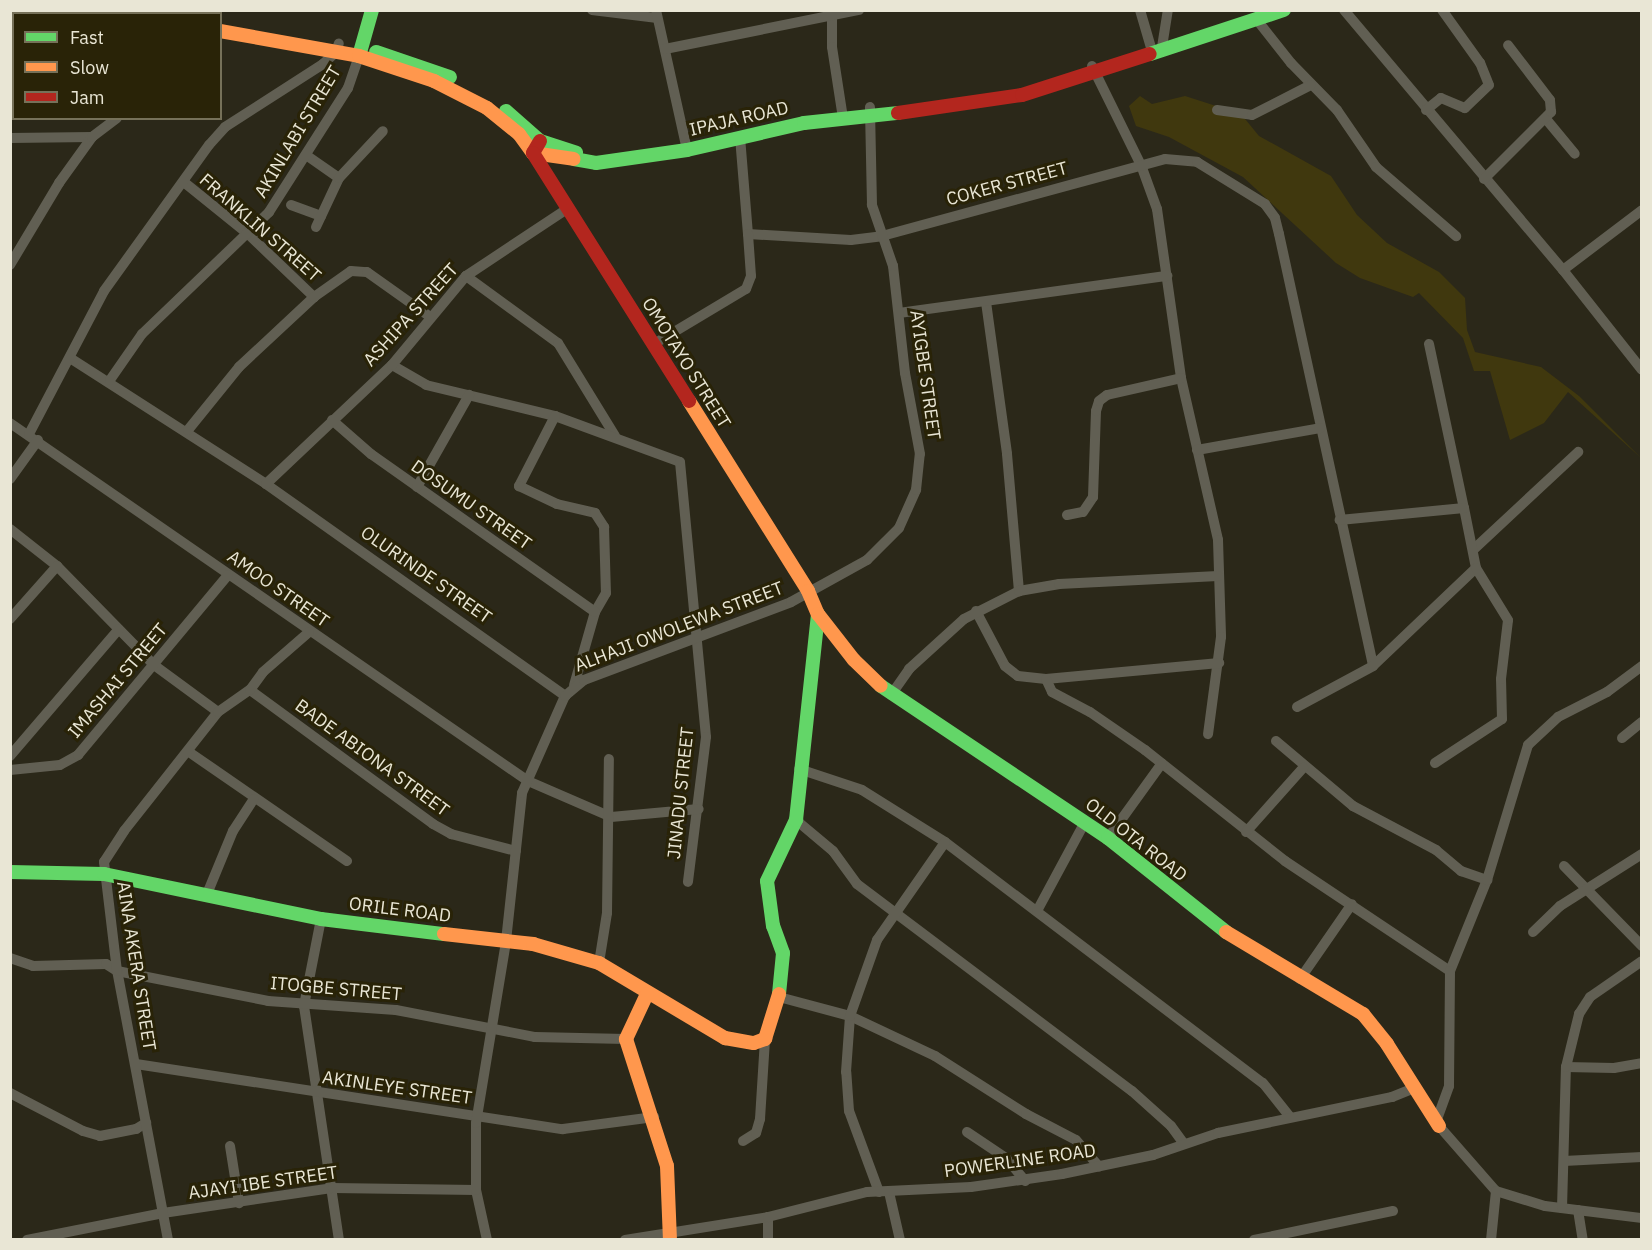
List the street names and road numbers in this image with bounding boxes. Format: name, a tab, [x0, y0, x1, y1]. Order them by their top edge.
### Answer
street label: AKINLABI STREET	[250, 62, 346, 202]
street label: IPAJA ROAD	[687, 97, 791, 141]
street label: COKER STREET	[944, 157, 1070, 211]
street label: FRANKLIN STREET	[195, 169, 325, 287]
street label: ASHIPA STREET	[359, 259, 463, 371]
street label: OMOTAYO STREET	[637, 294, 735, 432]
street label: AYIGBE STREET	[905, 309, 945, 441]
street label: DOSUMU STREET	[407, 455, 535, 555]
street label: OLURINDE STREET	[356, 522, 496, 628]
street label: AMOO STREET	[223, 546, 333, 632]
street label: ALHAJI OWOLEWA STREET	[572, 577, 786, 677]
street label: IMASHAI STREET	[64, 619, 172, 743]
street label: BADE ABIONA STREET	[291, 695, 453, 821]
street label: JINADU STREET	[663, 726, 699, 860]
street label: OLD OTA ROAD	[1081, 794, 1191, 886]
street label: AINA AKERA STREET	[112, 880, 160, 1052]
street label: ORILE ROAD	[348, 893, 452, 927]
street label: ITOGBE STREET	[269, 972, 403, 1006]
street label: AKINLEYE STREET	[321, 1067, 473, 1109]
street label: POWERLINE ROAD	[943, 1140, 1097, 1182]
street label: AJAYI IBE STREET	[187, 1162, 339, 1204]

